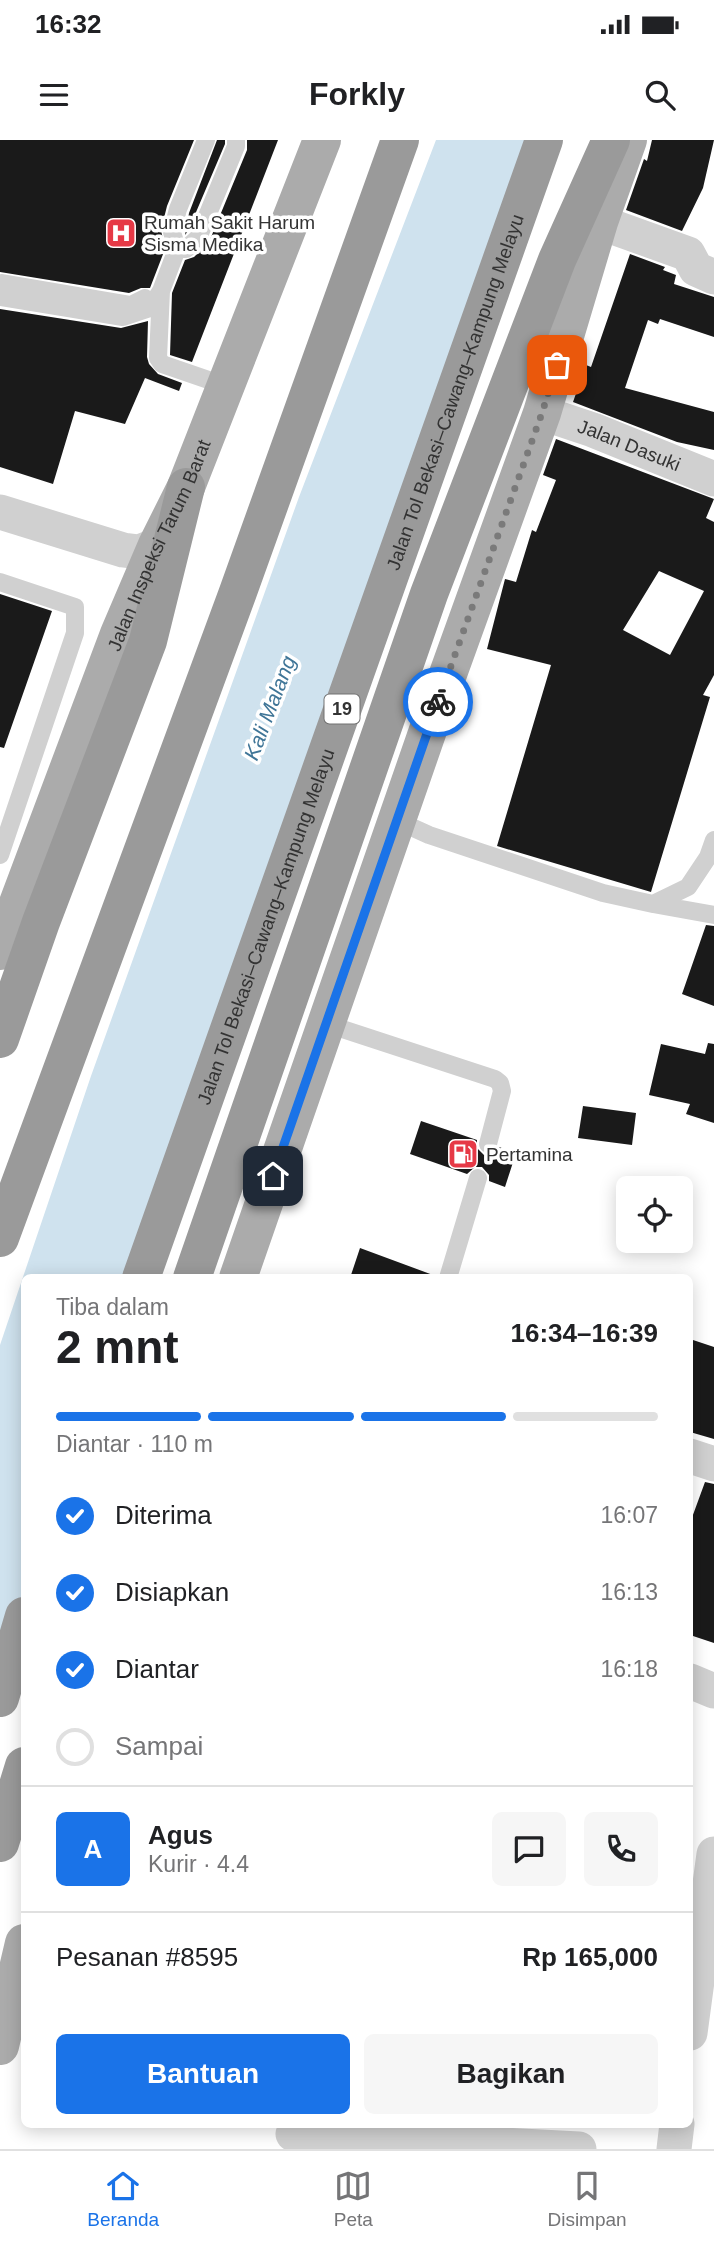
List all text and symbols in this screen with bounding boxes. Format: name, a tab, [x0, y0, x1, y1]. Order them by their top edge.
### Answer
text: 16:32	[35, 9, 102, 39]
icon: menu	[35, 76, 73, 114]
text: Forkly	[309, 76, 405, 112]
icon: search	[641, 76, 679, 114]
street label: Jalan Tol Bekasi–Cawang–Kampung Melayu	[383, 211, 528, 573]
place label: Rumah Sakit Harum Sisma Medika	[144, 212, 315, 255]
hospital icon: Rumah Sakit Harum Sisma Medika	[104, 216, 138, 250]
pin	[527, 335, 587, 395]
icon: bag	[538, 346, 576, 384]
street label: Jalan Dasuki	[575, 416, 684, 475]
street label: Jalan Inspeksi Tarum Barat	[104, 436, 215, 654]
water label: Kali Malang	[239, 652, 300, 763]
courier	[403, 667, 473, 737]
icon: bike	[419, 683, 457, 721]
road number: 19	[324, 694, 360, 724]
street label: Jalan Tol Bekasi–Cawang–Kampung Melayu	[193, 746, 339, 1107]
fuel station icon: Pertamina	[446, 1137, 480, 1171]
place label: Pertamina	[486, 1144, 573, 1165]
pin	[243, 1146, 303, 1206]
icon: home	[254, 1157, 292, 1195]
map controls	[616, 1176, 693, 1253]
button: locate	[616, 1176, 693, 1253]
text: Tiba dalam	[56, 1294, 169, 1320]
text: 16:34–16:39	[511, 1318, 658, 1348]
text: 2 mnt	[56, 1321, 179, 1373]
text: Diantar · 110 m	[56, 1431, 213, 1457]
icon: check	[56, 1497, 94, 1535]
text: Diterima	[115, 1500, 212, 1530]
text: 16:07	[600, 1502, 658, 1528]
icon: check	[56, 1574, 94, 1612]
text: Disiapkan	[115, 1577, 229, 1607]
text: 16:13	[600, 1579, 658, 1605]
icon: check	[56, 1651, 94, 1689]
text: Diantar	[115, 1654, 199, 1684]
text: 16:18	[600, 1656, 658, 1682]
text: Sampai	[115, 1731, 203, 1761]
button: chat	[492, 1812, 566, 1886]
button: phone	[584, 1812, 658, 1886]
text: Agus	[148, 1820, 213, 1850]
text: A	[84, 1834, 102, 1864]
text: Kurir · 4.4	[148, 1851, 249, 1877]
text: Pesanan #8595	[56, 1942, 238, 1972]
text: Rp 165,000	[522, 1942, 658, 1972]
button: Bantuan	[56, 2034, 350, 2114]
button: Bagikan	[364, 2034, 658, 2114]
tab: Beranda	[87, 2167, 159, 2231]
tab: Peta	[334, 2167, 373, 2231]
tab: Disimpan	[547, 2167, 627, 2231]

